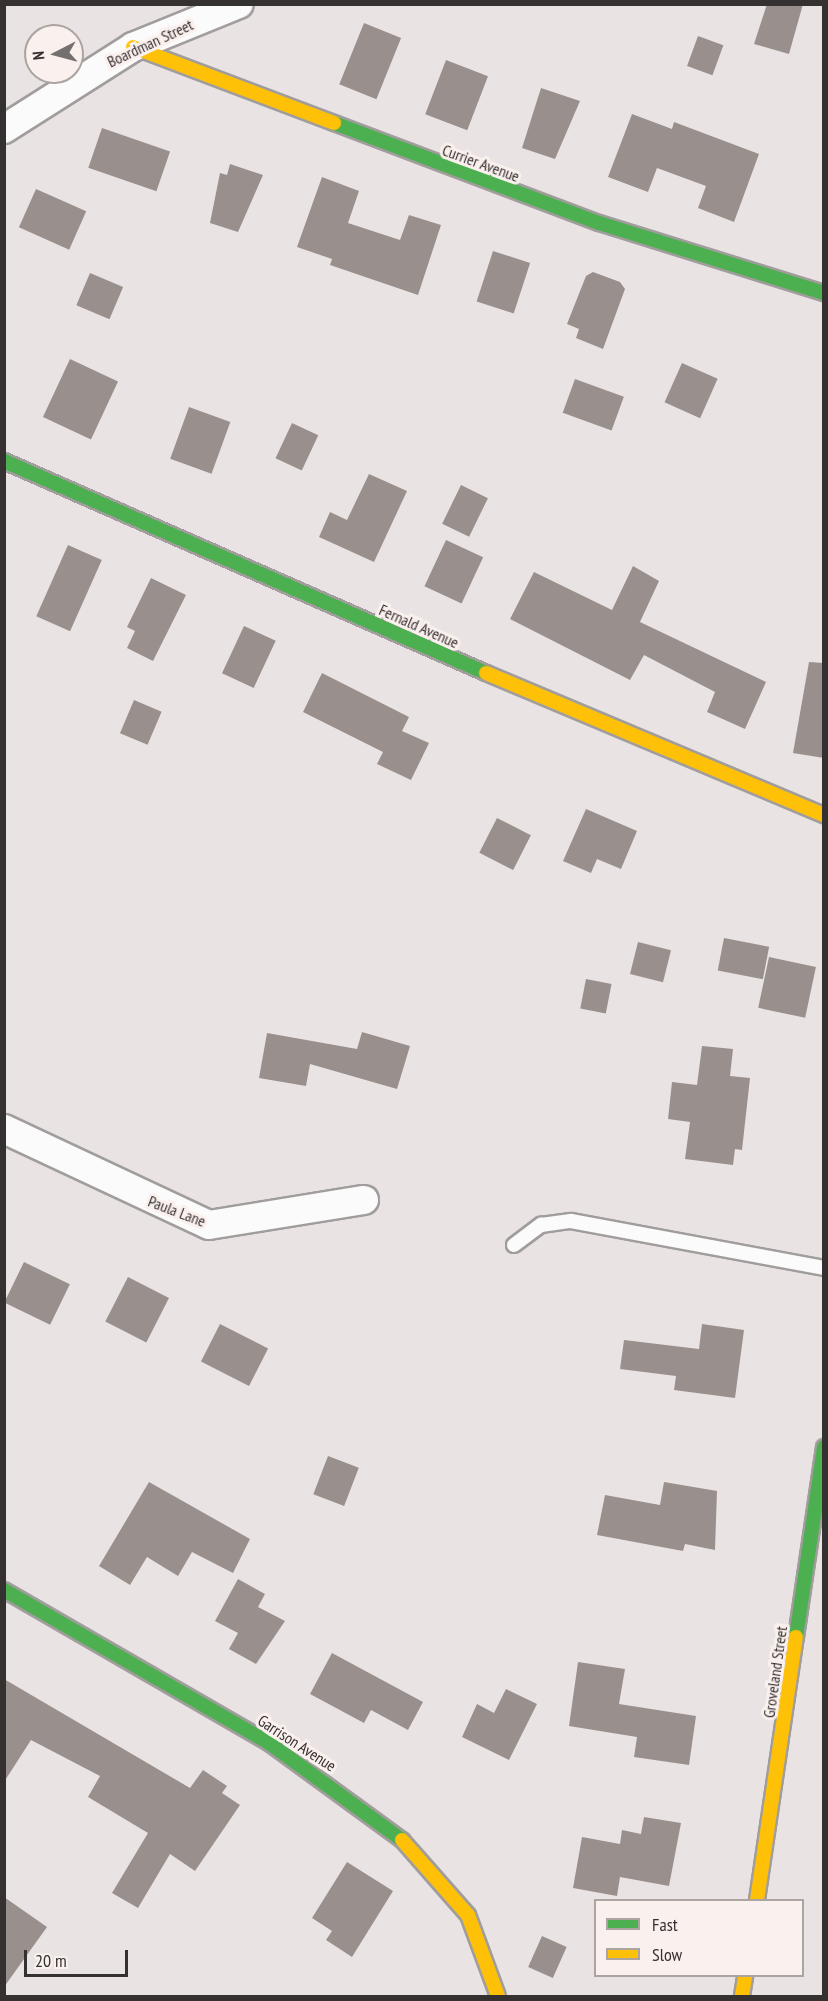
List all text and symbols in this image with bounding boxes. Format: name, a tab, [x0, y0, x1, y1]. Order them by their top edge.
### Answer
street label: Boardman Street	[104, 15, 196, 71]
north arrow	[24, 24, 84, 84]
text: N	[28, 50, 48, 61]
street label: Currier Avenue	[440, 140, 522, 186]
street label: Fernald Avenue	[376, 600, 462, 652]
street label: Paula Lane	[146, 1191, 208, 1231]
street label: Groveland Street	[759, 1625, 791, 1719]
street label: Garrison Avenue	[254, 1711, 340, 1775]
legend	[594, 1899, 804, 1977]
text: Fast	[652, 1913, 678, 1936]
scale bar	[27, 1938, 130, 1976]
text: Slow	[652, 1943, 682, 1966]
text: 20 m	[35, 1949, 67, 1972]

